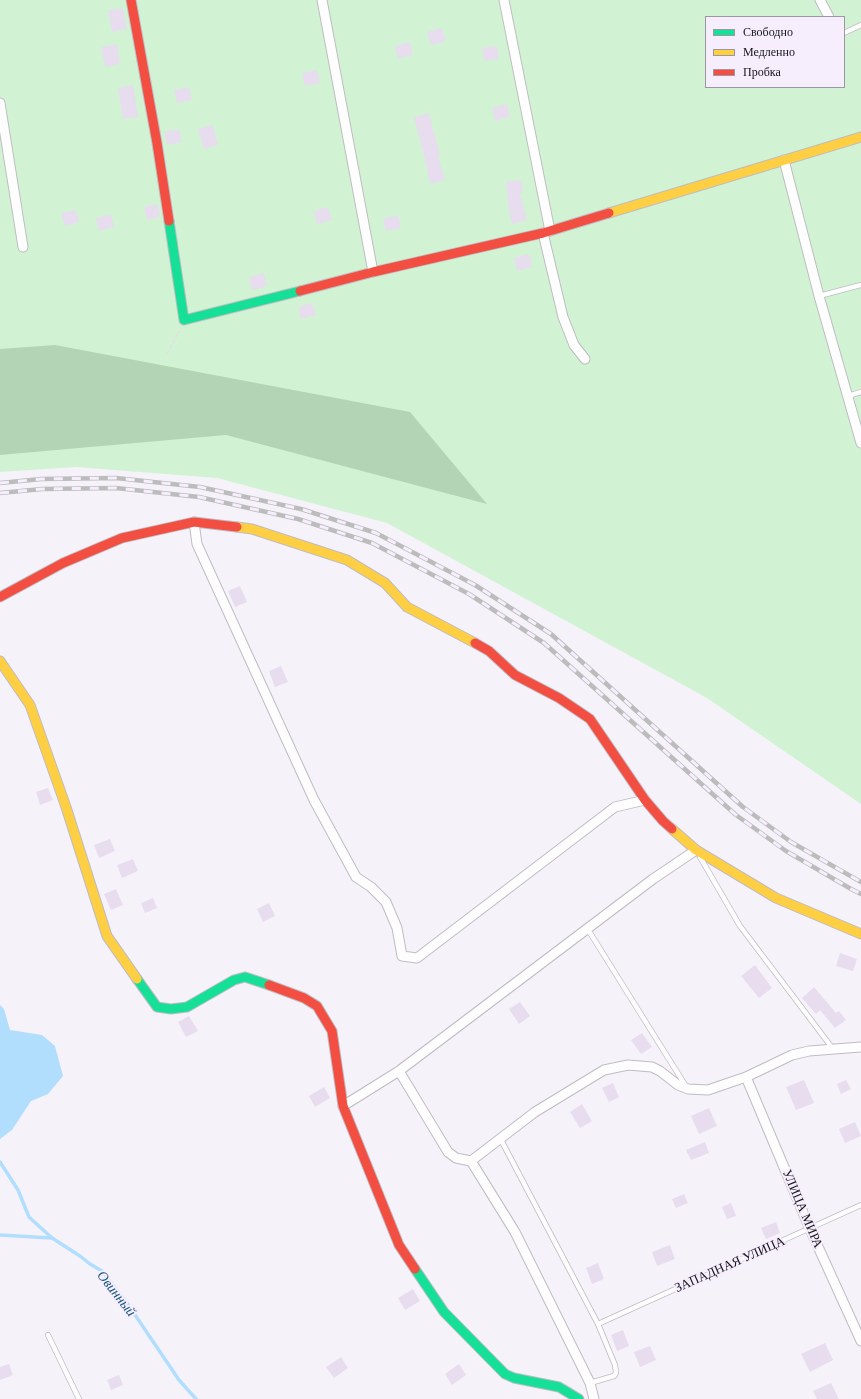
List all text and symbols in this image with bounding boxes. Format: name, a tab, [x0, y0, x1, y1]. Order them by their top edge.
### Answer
legend	[705, 16, 845, 88]
text: Свободно	[743, 25, 793, 39]
text: Медленно	[743, 45, 795, 59]
text: Пробка	[743, 65, 781, 79]
street label: УЛИЦА МИРА	[778, 1167, 826, 1251]
street label: ЗАПАДНАЯ УЛИЦА	[672, 1234, 788, 1296]
water label: Овинный	[93, 1268, 139, 1320]

